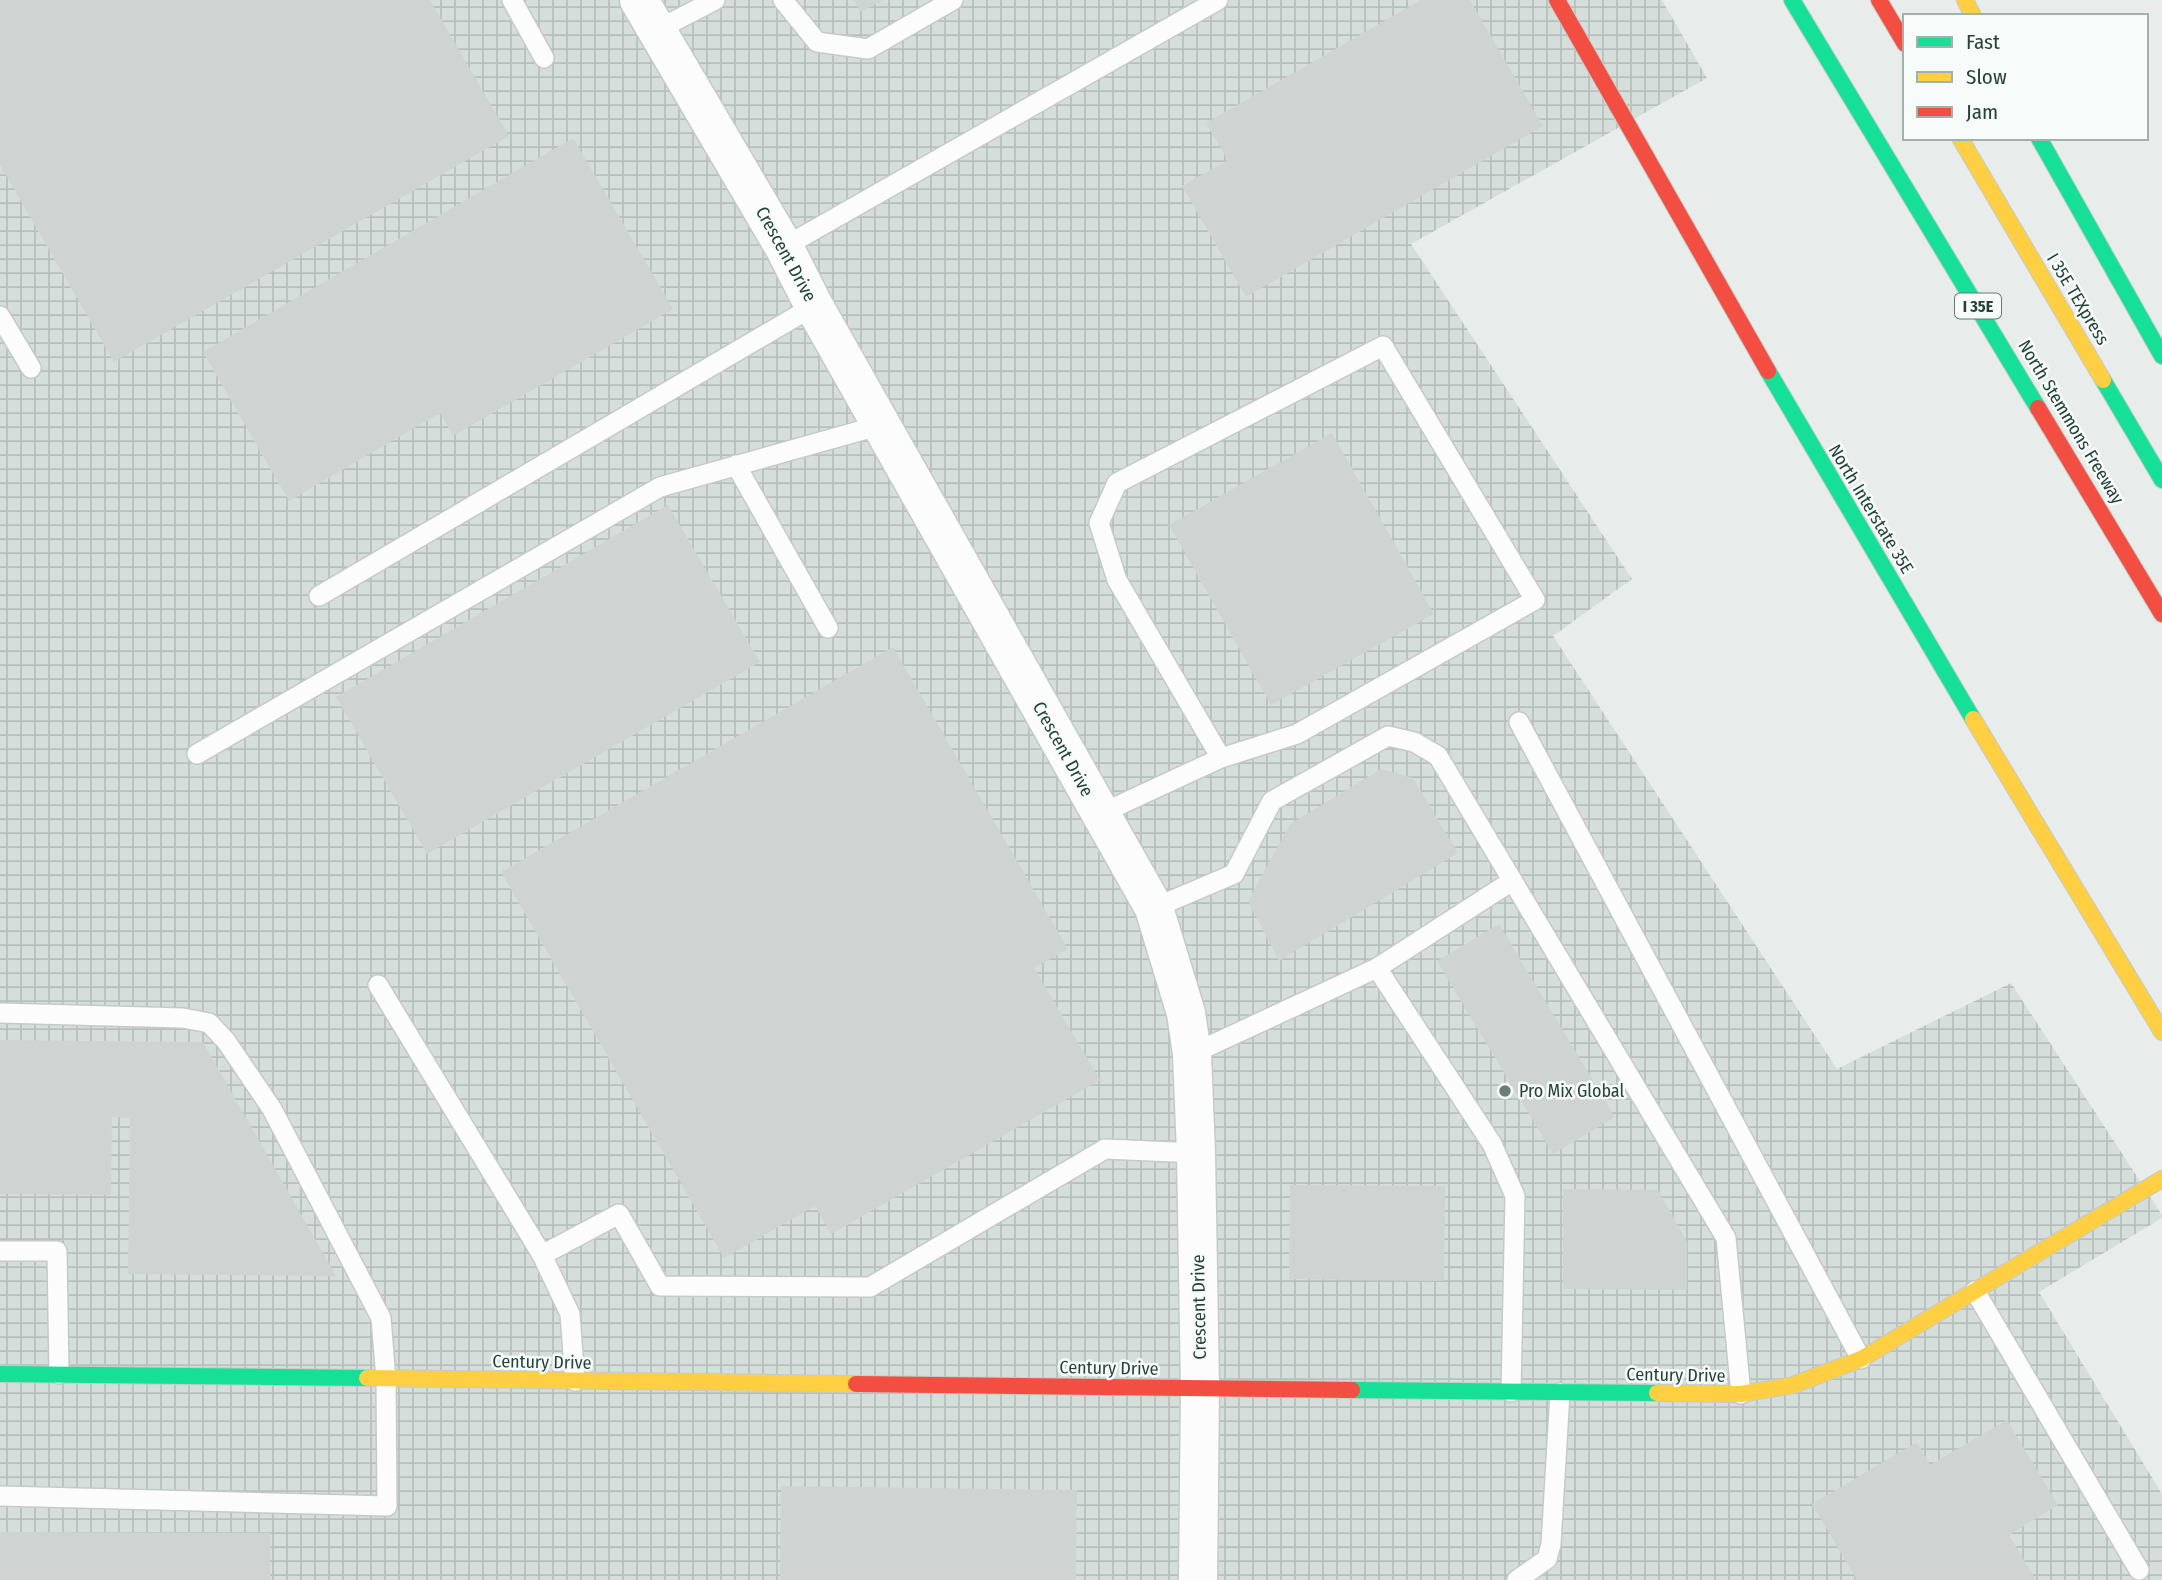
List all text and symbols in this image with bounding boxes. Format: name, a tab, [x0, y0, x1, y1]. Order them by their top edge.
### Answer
legend	[1903, 14, 2148, 140]
text: Fast	[1966, 29, 2000, 55]
text: Slow	[1966, 64, 2007, 90]
text: Jam	[1966, 99, 1998, 125]
street label: Crescent Drive	[751, 203, 821, 305]
street label: I 35E TEXpress	[2042, 249, 2114, 349]
road number: I 35E	[1955, 294, 2001, 318]
street label: North Stemmons Freeway	[2013, 336, 2129, 508]
street label: North Interstate 35E	[1824, 440, 1918, 578]
street label: Crescent Drive	[1028, 698, 1098, 800]
place label: Pro Mix Global	[1519, 1080, 1624, 1102]
marker: Pro Mix Global	[1497, 1083, 1513, 1099]
street label: Crescent Drive	[1187, 1254, 1211, 1360]
street label: Century Drive	[492, 1350, 592, 1374]
street label: Century Drive	[1059, 1356, 1159, 1380]
street label: Century Drive	[1626, 1363, 1726, 1387]

